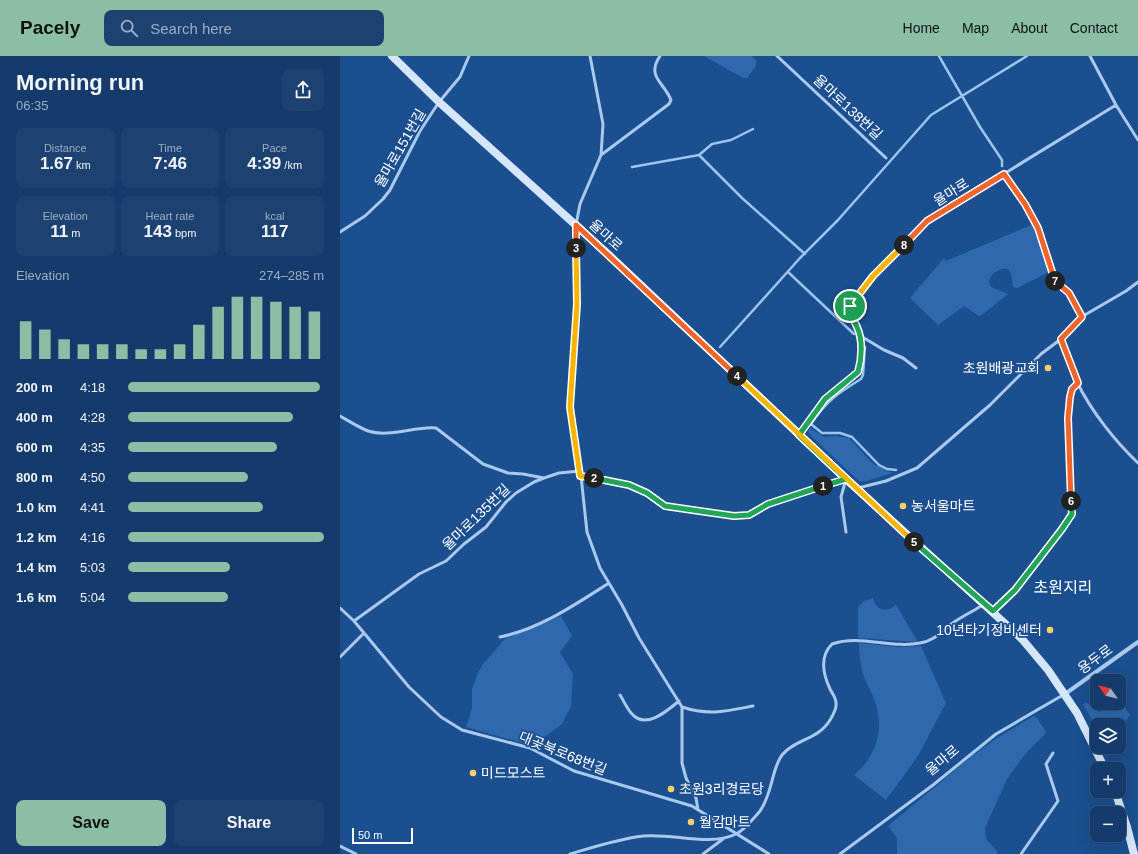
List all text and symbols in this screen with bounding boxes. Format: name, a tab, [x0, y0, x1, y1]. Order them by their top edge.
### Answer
search box	[104, 10, 384, 46]
text: Pacely	[20, 17, 80, 38]
icon: search	[118, 17, 140, 39]
text: Search here	[150, 20, 232, 37]
text: Home	[903, 20, 940, 36]
text: Map	[962, 20, 989, 36]
text: About	[1011, 20, 1048, 36]
text: Contact	[1070, 20, 1118, 36]
button: share	[282, 69, 324, 111]
text: Morning run	[16, 70, 144, 95]
street label: 율마로138번길	[810, 71, 886, 143]
text: 06:35	[16, 98, 49, 113]
street label: 율마로151번길	[371, 106, 429, 190]
text: Distance	[44, 142, 87, 154]
text: Time	[158, 142, 182, 154]
text: Pace	[262, 142, 287, 154]
text: 1.67	[40, 154, 73, 173]
text: 7:46	[153, 154, 187, 173]
text: 4:39	[247, 154, 281, 173]
text: km	[73, 159, 91, 171]
text: /km	[281, 159, 302, 171]
street label: 율마로	[930, 175, 972, 209]
text: Elevation	[43, 210, 88, 222]
text: Heart rate	[146, 210, 194, 222]
text: kcal	[265, 210, 284, 222]
street label: 율마로	[586, 216, 626, 254]
text: 11	[50, 222, 68, 241]
text: 143	[144, 222, 172, 241]
text: 117	[261, 222, 288, 241]
text: m	[68, 227, 80, 239]
text: bpm	[172, 227, 196, 239]
pin: 8	[894, 235, 914, 255]
pin: 3	[566, 238, 586, 258]
text: 8	[901, 239, 907, 251]
text: 3	[573, 242, 579, 254]
text: Elevation	[16, 268, 69, 283]
text: 274–285 m	[259, 268, 324, 283]
pin: 7	[1045, 271, 1065, 291]
text: 7	[1052, 275, 1058, 287]
pin	[833, 289, 867, 323]
icon: arrive	[839, 295, 861, 317]
place label: 초원배광교회	[963, 360, 1040, 376]
marker: 초원배광교회	[1043, 363, 1053, 373]
pin: 4	[727, 366, 747, 386]
text: 4	[734, 370, 740, 382]
text: 200 m	[16, 380, 53, 395]
text: 4:18	[80, 380, 105, 395]
text: 400 m	[16, 410, 53, 425]
text: 4:28	[80, 410, 105, 425]
text: 600 m	[16, 440, 53, 455]
text: 4:35	[80, 440, 105, 455]
pin: 2	[584, 468, 604, 488]
text: 800 m	[16, 470, 53, 485]
text: 4:50	[80, 470, 105, 485]
text: 2	[591, 472, 597, 484]
pin: 1	[813, 476, 833, 496]
text: 1	[820, 480, 826, 492]
street label: 율마로135번길	[439, 481, 513, 553]
pin: 6	[1061, 491, 1081, 511]
text: 6	[1068, 495, 1074, 507]
place label: 농서울마트	[911, 498, 976, 514]
text: 1.0 km	[16, 500, 56, 515]
text: 4:41	[80, 500, 105, 515]
marker: 농서울마트	[898, 501, 908, 511]
text: 1.2 km	[16, 530, 56, 545]
text: 4:16	[80, 530, 105, 545]
pin: 5	[904, 532, 924, 552]
text: 5	[911, 536, 917, 548]
text: 1.4 km	[16, 560, 56, 575]
text: 5:03	[80, 560, 105, 575]
district label: 초원지리	[1034, 579, 1092, 596]
text: 1.6 km	[16, 590, 56, 605]
text: 5:04	[80, 590, 105, 605]
place label: 10년타기정비센터	[936, 622, 1042, 638]
marker: 10년타기정비센터	[1045, 625, 1055, 635]
street label: 용두로	[1075, 641, 1115, 677]
north arrow	[1090, 674, 1126, 710]
map controls	[1090, 674, 1126, 842]
button: layers	[1090, 718, 1126, 754]
street label: 대곶북로68번길	[517, 728, 609, 778]
street label: 율마로	[922, 741, 962, 779]
button: +	[1090, 762, 1126, 798]
place label: 미드모스트	[481, 765, 546, 781]
marker: 미드모스트	[468, 768, 478, 778]
place label: 초원3리경로당	[679, 781, 764, 797]
marker: 초원3리경로당	[666, 784, 676, 794]
button: Save	[16, 800, 166, 846]
button: Share	[174, 800, 324, 846]
button: −	[1090, 806, 1126, 842]
place label: 월감마트	[699, 814, 751, 830]
marker: 월감마트	[686, 817, 696, 827]
scale bar	[352, 826, 413, 845]
text: 50 m	[358, 829, 382, 841]

